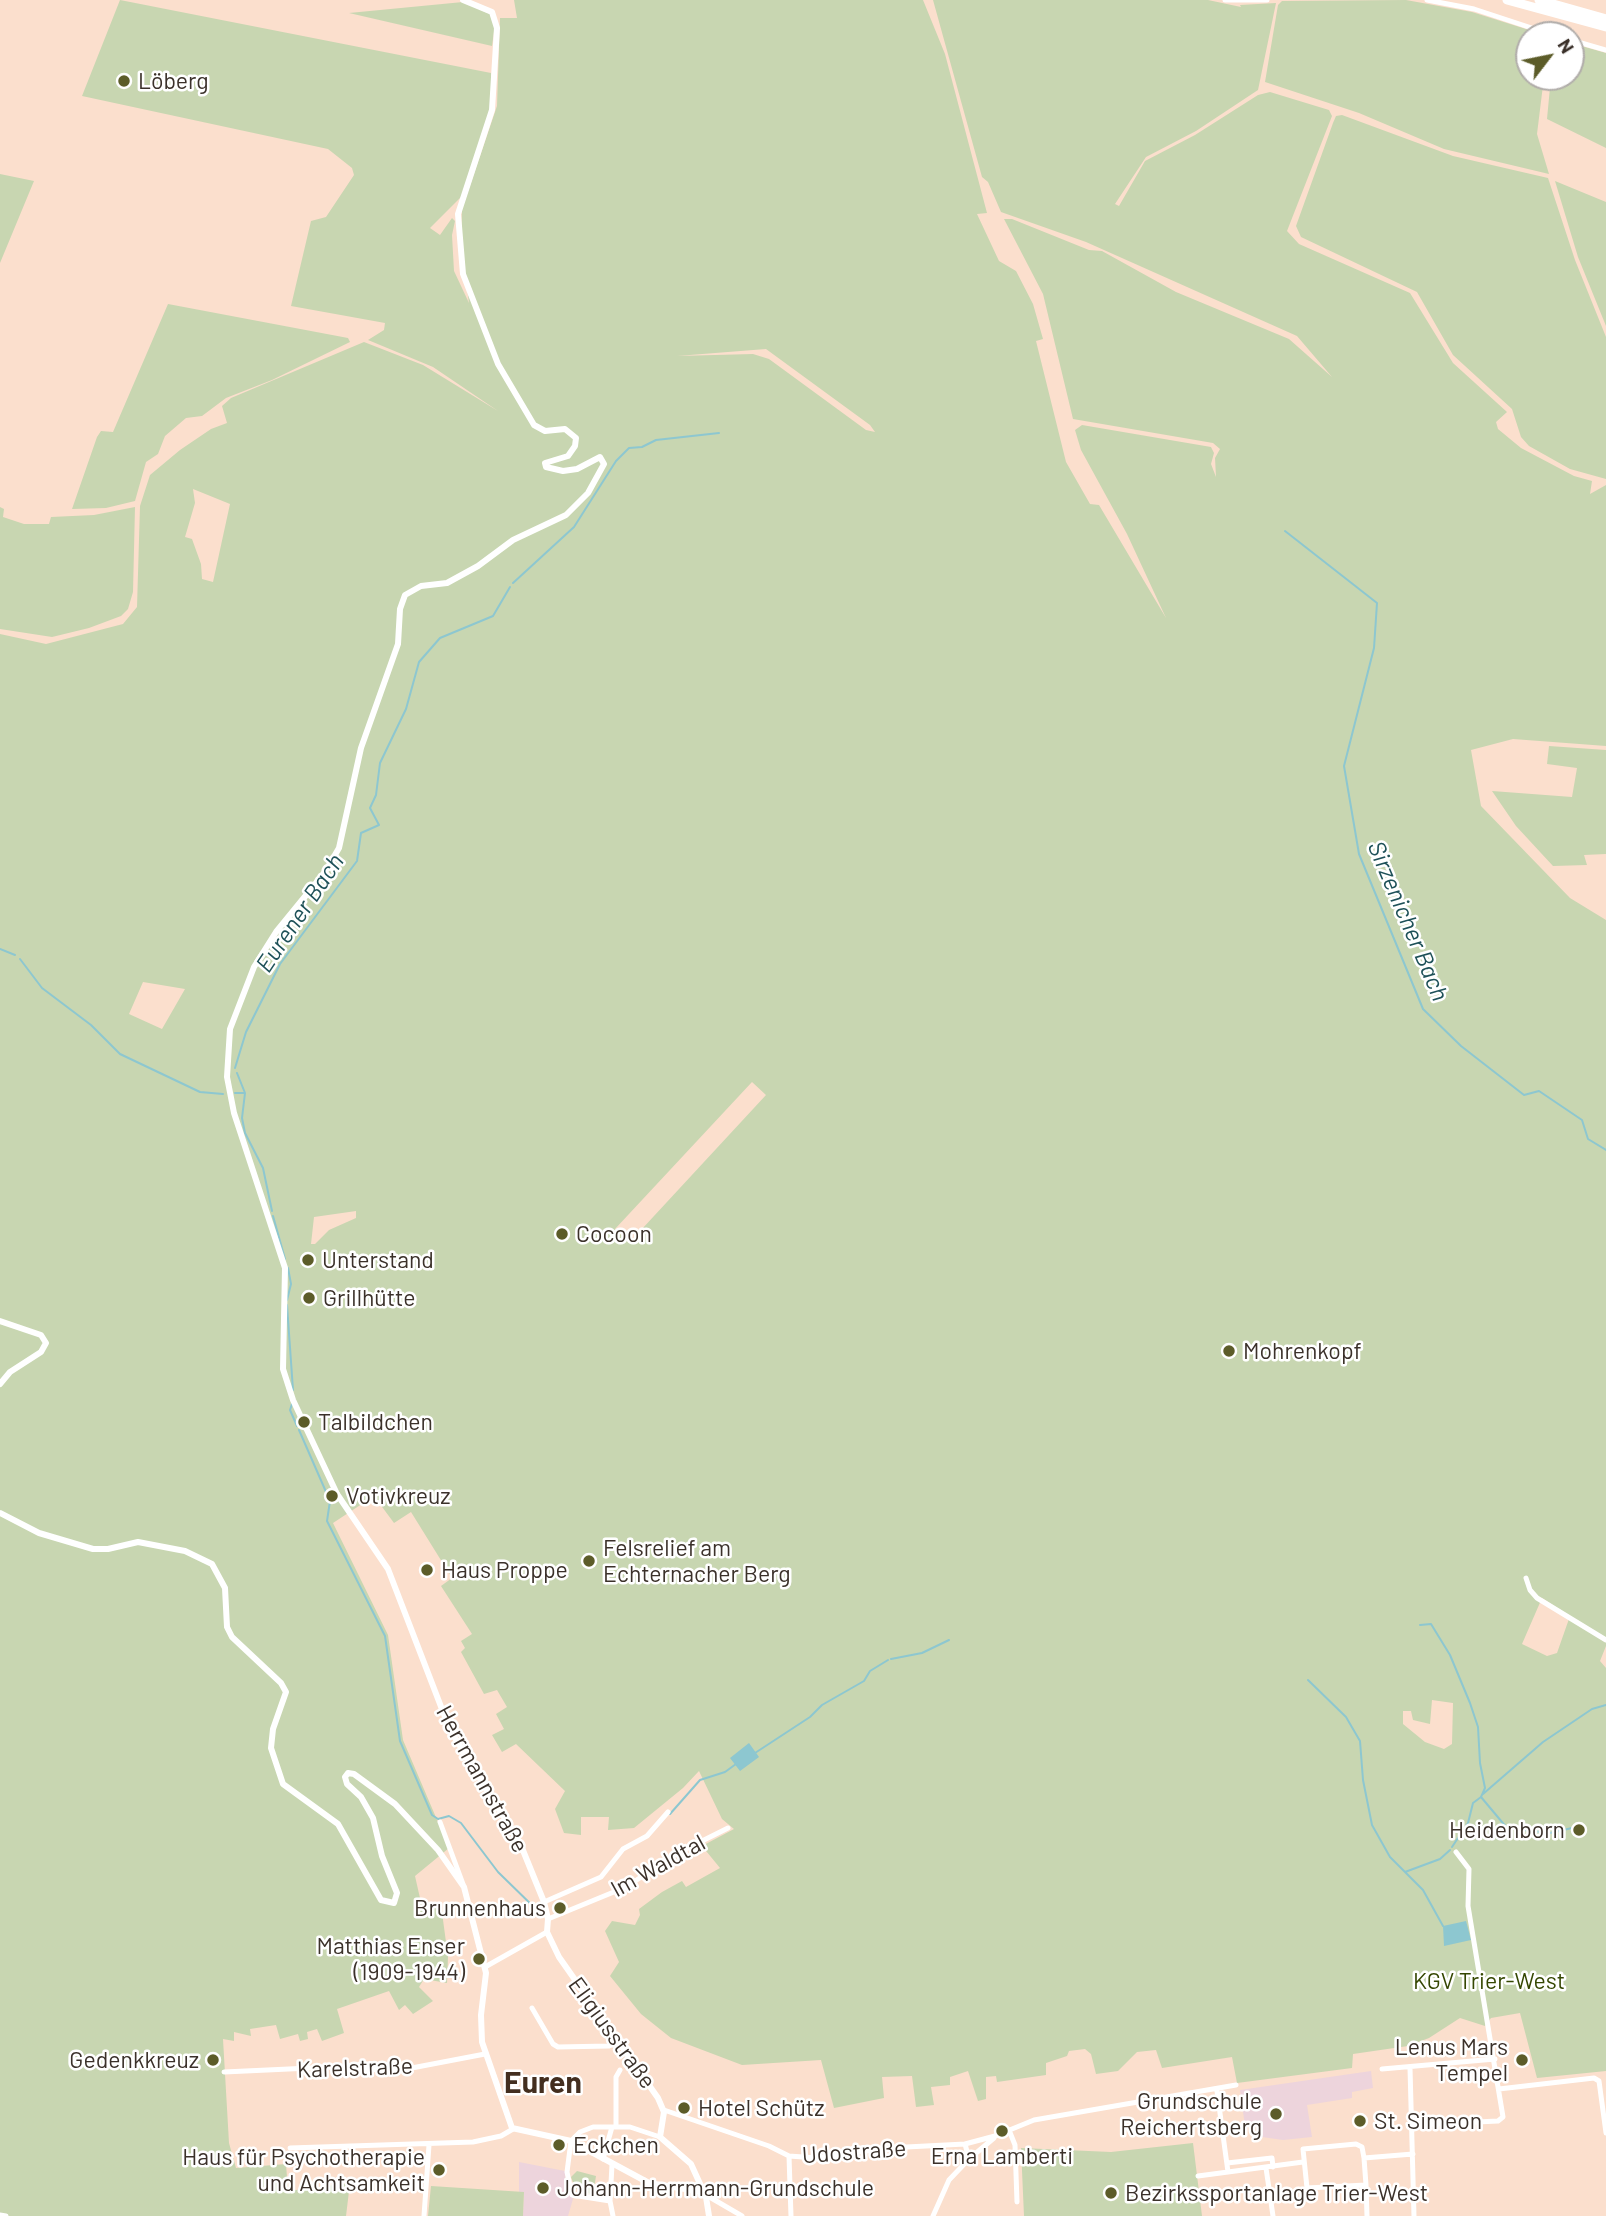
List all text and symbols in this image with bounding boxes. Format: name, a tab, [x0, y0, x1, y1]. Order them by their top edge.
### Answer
north arrow	[1515, 21, 1585, 91]
text: N	[1553, 34, 1580, 57]
place label: Löberg	[138, 67, 208, 95]
marker: Löberg	[116, 73, 132, 89]
water label: Sirzenicher Bach	[1361, 837, 1455, 1005]
water label: Eurener Bach	[250, 848, 350, 978]
place label: Cocoon	[576, 1220, 652, 1248]
marker: Cocoon	[554, 1226, 570, 1242]
place label: Unterstand	[322, 1246, 434, 1274]
marker: Unterstand	[300, 1252, 316, 1268]
place label: Grillhütte	[323, 1284, 415, 1312]
marker: Grillhütte	[301, 1290, 317, 1306]
place label: Mohrenkopf	[1243, 1337, 1362, 1365]
marker: Mohrenkopf	[1221, 1343, 1237, 1359]
place label: Talbildchen	[318, 1408, 433, 1436]
marker: Talbildchen	[296, 1414, 312, 1430]
place label: Votivkreuz	[346, 1482, 451, 1510]
marker: Votivkreuz	[324, 1488, 340, 1504]
place label: Felsrelief am Echternacher Berg	[603, 1534, 791, 1588]
marker: Felsrelief am Echternacher Berg	[581, 1553, 597, 1569]
place label: Haus Proppe	[441, 1556, 568, 1584]
marker: Haus Proppe	[419, 1562, 435, 1578]
street label: Herrmannstraße	[430, 1701, 534, 1857]
place label: Heidenborn	[1449, 1816, 1565, 1844]
marker: Heidenborn	[1571, 1822, 1587, 1838]
street label: Im Waldtal	[606, 1829, 710, 1903]
place label: Brunnenhaus	[414, 1894, 546, 1922]
marker: Brunnenhaus	[552, 1900, 568, 1916]
place label: Matthias Enser (1909-1944)	[316, 1932, 465, 1986]
marker: Matthias Enser (1909-1944)	[471, 1951, 487, 1967]
park label: KGV Trier-West	[1413, 1967, 1565, 1995]
street label: Eligiusstraße	[562, 1972, 662, 2094]
place label: Lenus Mars Tempel	[1395, 2033, 1508, 2087]
place label: Gedenkkreuz	[69, 2046, 199, 2074]
marker: Gedenkkreuz	[205, 2052, 221, 2068]
street label: Karelstraße	[296, 2052, 414, 2084]
marker: Lenus Mars Tempel	[1514, 2052, 1530, 2068]
district label: Euren	[504, 2065, 582, 2101]
place label: Grundschule Reichertsberg	[1120, 2087, 1262, 2141]
place label: Hotel Schütz	[698, 2094, 824, 2122]
marker: Hotel Schütz	[676, 2100, 692, 2116]
marker: Grundschule Reichertsberg	[1268, 2106, 1284, 2122]
place label: St. Simeon	[1374, 2107, 1482, 2135]
marker: St. Simeon	[1352, 2113, 1368, 2129]
marker: Erna Lamberti	[994, 2123, 1010, 2139]
place label: Eckchen	[573, 2131, 659, 2159]
street label: Udostraße	[801, 2135, 907, 2169]
marker: Eckchen	[551, 2137, 567, 2153]
place label: Erna Lamberti	[931, 2142, 1073, 2170]
place label: Haus für Psychotherapie und Achtsamkeit	[182, 2143, 425, 2197]
marker: Haus für Psychotherapie und Achtsamkeit	[431, 2162, 447, 2178]
place label: Johann-Herrmann-Grundschule	[557, 2174, 874, 2202]
place label: Bezirkssportanlage Trier-West	[1125, 2179, 1428, 2207]
marker: Johann-Herrmann-Grundschule	[535, 2180, 551, 2196]
marker: Bezirkssportanlage Trier-West	[1103, 2185, 1119, 2201]

